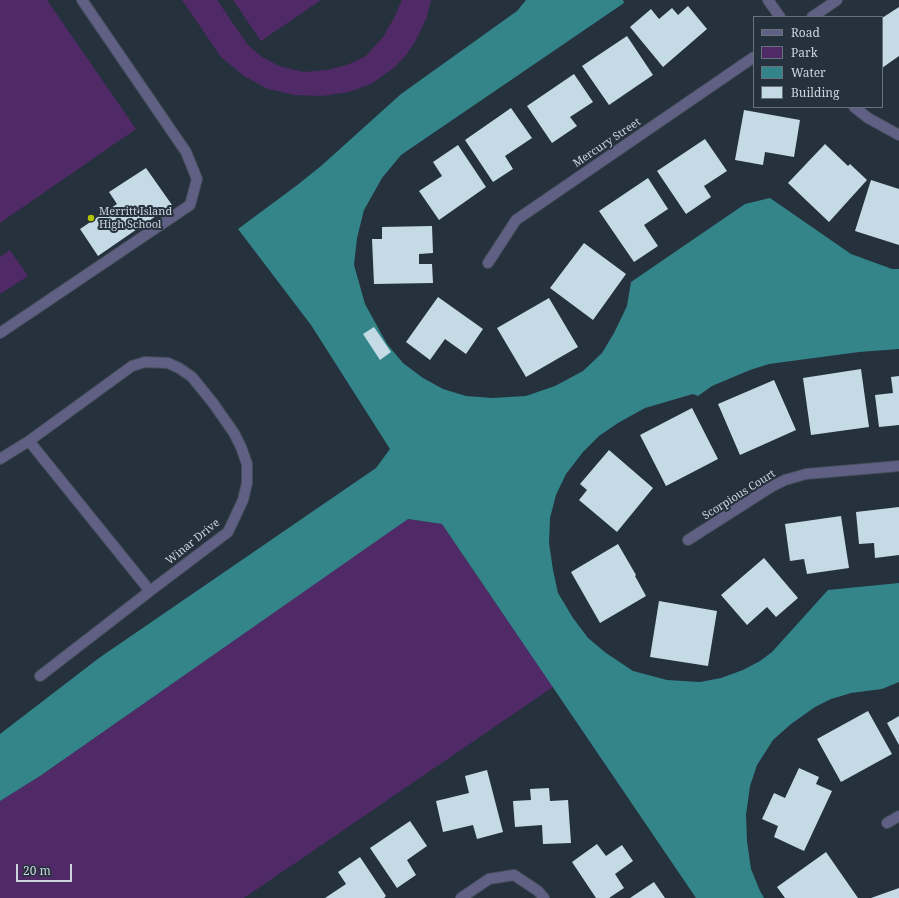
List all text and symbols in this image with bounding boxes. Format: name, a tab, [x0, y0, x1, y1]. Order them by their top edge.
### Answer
legend	[753, 16, 883, 108]
text: Road	[791, 24, 820, 41]
text: Park	[791, 44, 818, 61]
text: Water	[791, 64, 826, 81]
text: Building	[791, 84, 839, 101]
street label: Mercury Street	[571, 116, 643, 170]
place label: Merritt Island High School	[99, 205, 172, 231]
marker: Merritt Island High School	[86, 213, 96, 223]
street label: Scorpious Court	[700, 467, 778, 523]
street label: Winar Drive	[163, 516, 223, 568]
scale bar	[18, 856, 74, 882]
text: 20 m	[23, 862, 51, 879]

